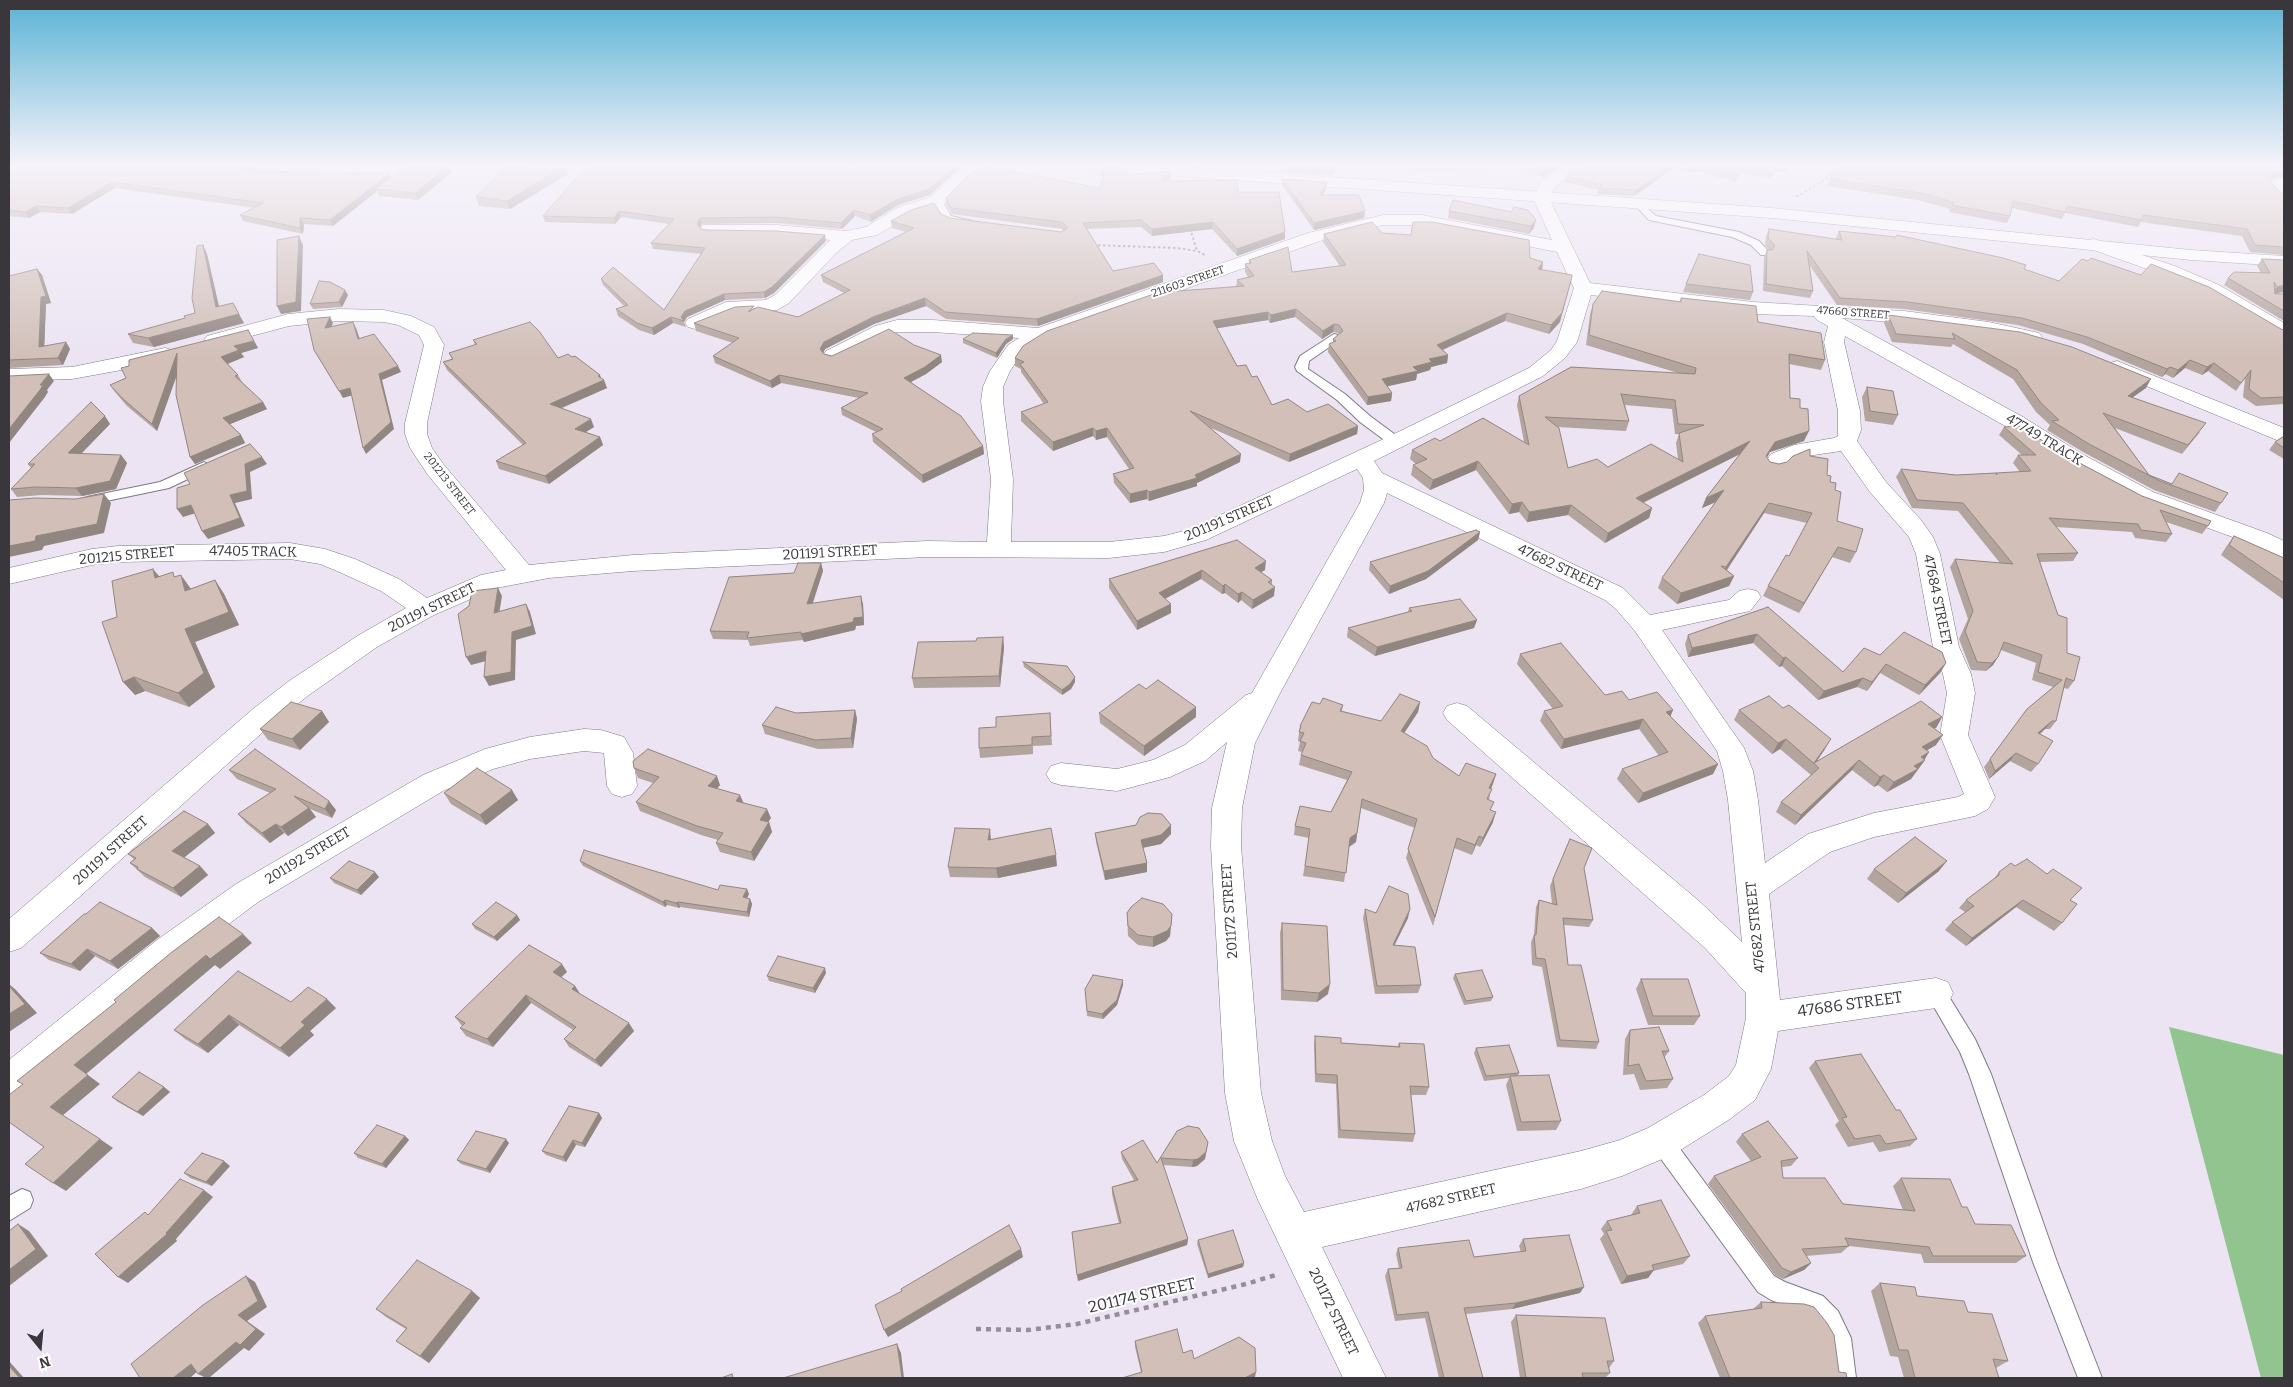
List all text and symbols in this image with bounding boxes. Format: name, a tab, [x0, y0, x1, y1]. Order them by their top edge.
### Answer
street label: 211603 STREET	[1150, 263, 1226, 301]
street label: 47660 STREET	[1816, 304, 1890, 322]
street label: 47749 TRACK	[2003, 411, 2085, 469]
street label: 201213 STREET	[420, 450, 478, 518]
street label: 201191 STREET	[1182, 493, 1276, 545]
street label: 47682 STREET	[1515, 541, 1605, 595]
street label: 201191 STREET	[782, 542, 878, 564]
street label: 201215 STREET	[79, 543, 175, 569]
street label: 47405 TRACK	[209, 543, 297, 561]
street label: 47684 STREET	[1919, 553, 1955, 647]
street label: 201191 STREET	[386, 580, 478, 636]
street label: 201191 STREET	[70, 813, 152, 889]
street label: 201192 STREET	[262, 824, 354, 888]
street label: 201172 STREET	[1218, 863, 1242, 959]
street label: 47682 STREET	[1743, 880, 1769, 974]
street label: 47686 STREET	[1796, 988, 1904, 1022]
street label: 47682 STREET	[1404, 1180, 1498, 1218]
street label: 201172 STREET	[1305, 1266, 1361, 1358]
street label: 201174 STREET	[1087, 1274, 1197, 1318]
north arrow	[15, 1322, 65, 1372]
text: N	[37, 1352, 52, 1372]

